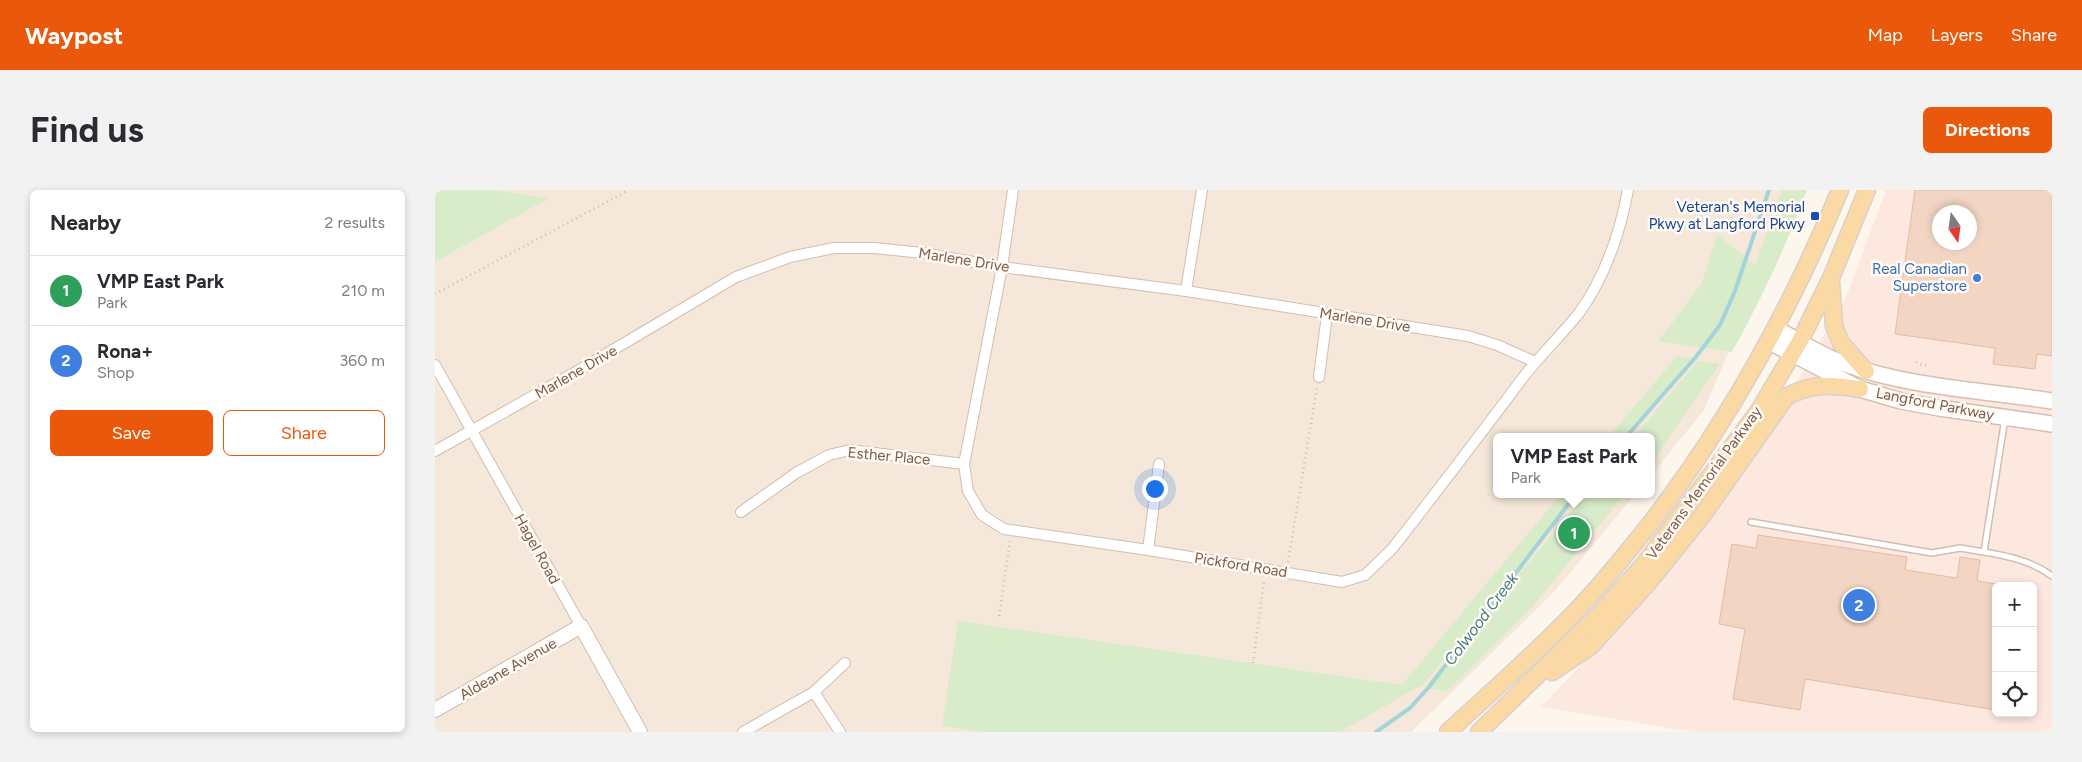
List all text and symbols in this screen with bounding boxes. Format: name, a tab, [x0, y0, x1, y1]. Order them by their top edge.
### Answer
text: Waypost	[25, 21, 123, 50]
text: Map	[1868, 24, 1903, 46]
text: Layers	[1931, 24, 1983, 46]
text: Share	[2011, 24, 2057, 46]
button: Directions	[1923, 107, 2052, 153]
text: Find us	[30, 109, 144, 151]
place label: Veteran's Memorial Pkwy at Langford Pkwy	[1649, 198, 1805, 233]
north arrow	[1932, 205, 1977, 250]
text: Nearby	[50, 210, 121, 235]
marker: Veteran's Memorial Pkwy at Langford Pkwy	[1809, 210, 1821, 222]
text: 2 results	[325, 213, 385, 232]
street label: Marlene Drive	[917, 244, 1011, 276]
place label: Real Canadian Superstore	[1872, 260, 1967, 295]
text: VMP East Park	[97, 270, 224, 293]
marker: Real Canadian Superstore	[1971, 272, 1983, 284]
text: 1	[63, 281, 69, 300]
text: 210 m	[342, 281, 385, 300]
text: Park	[97, 293, 127, 312]
street label: Marlene Drive	[1318, 304, 1412, 336]
text: Rona+	[97, 340, 153, 363]
street label: Marlene Drive	[532, 341, 620, 403]
text: 2	[61, 351, 71, 370]
text: 360 m	[339, 351, 385, 370]
text: Shop	[97, 363, 135, 382]
street label: Langford Parkway	[1874, 384, 1996, 424]
street label: Veterans Memorial Parkway	[1642, 403, 1766, 563]
button: Save	[50, 410, 213, 456]
button: Share	[223, 410, 385, 456]
popup	[1493, 433, 1655, 498]
street label: Esther Place	[847, 443, 931, 469]
text: VMP East Park	[1510, 445, 1638, 468]
text: Park	[1510, 468, 1541, 487]
your location	[1142, 476, 1168, 502]
street label: Hagel Road	[510, 511, 564, 587]
pin: 1	[1558, 514, 1590, 552]
street label: Pickford Road	[1193, 549, 1289, 581]
water label: Colwood Creek	[1440, 568, 1523, 669]
map controls	[1992, 582, 2037, 717]
button: +	[1992, 582, 2037, 627]
pin: 2	[1843, 586, 1875, 624]
button: −	[1992, 627, 2037, 672]
street label: Aldeane Avenue	[456, 634, 560, 704]
button: locate	[1992, 672, 2037, 717]

